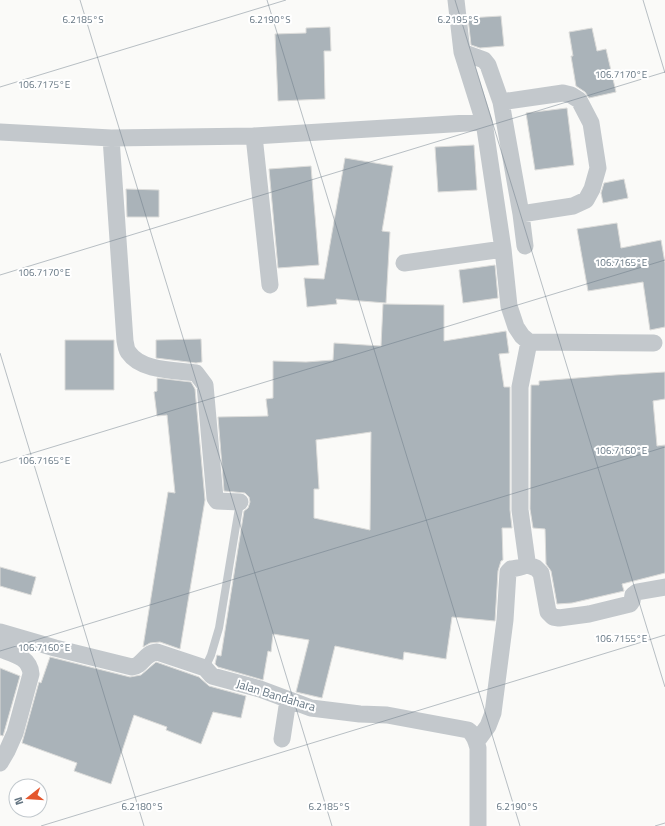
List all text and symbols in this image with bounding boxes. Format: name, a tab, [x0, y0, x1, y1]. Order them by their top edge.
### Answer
text: 6.2185°S	[62, 12, 104, 27]
text: 6.2190°S	[249, 12, 291, 27]
text: 6.2195°S	[437, 12, 479, 27]
text: 106.7170°E	[595, 67, 648, 82]
text: 106.7175°E	[18, 77, 71, 92]
text: 106.7165°E	[595, 255, 648, 270]
text: 106.7170°E	[18, 265, 71, 280]
text: 106.7160°E	[595, 443, 648, 458]
text: 106.7165°E	[18, 453, 71, 468]
text: 106.7155°E	[595, 631, 648, 646]
text: 106.7160°E	[18, 640, 71, 655]
street label: Jalan Bandahara	[234, 674, 318, 716]
north arrow	[8, 778, 48, 818]
text: N	[10, 795, 27, 807]
text: 6.2180°S	[121, 799, 163, 814]
text: 6.2185°S	[308, 799, 350, 814]
text: 6.2190°S	[496, 799, 538, 814]

